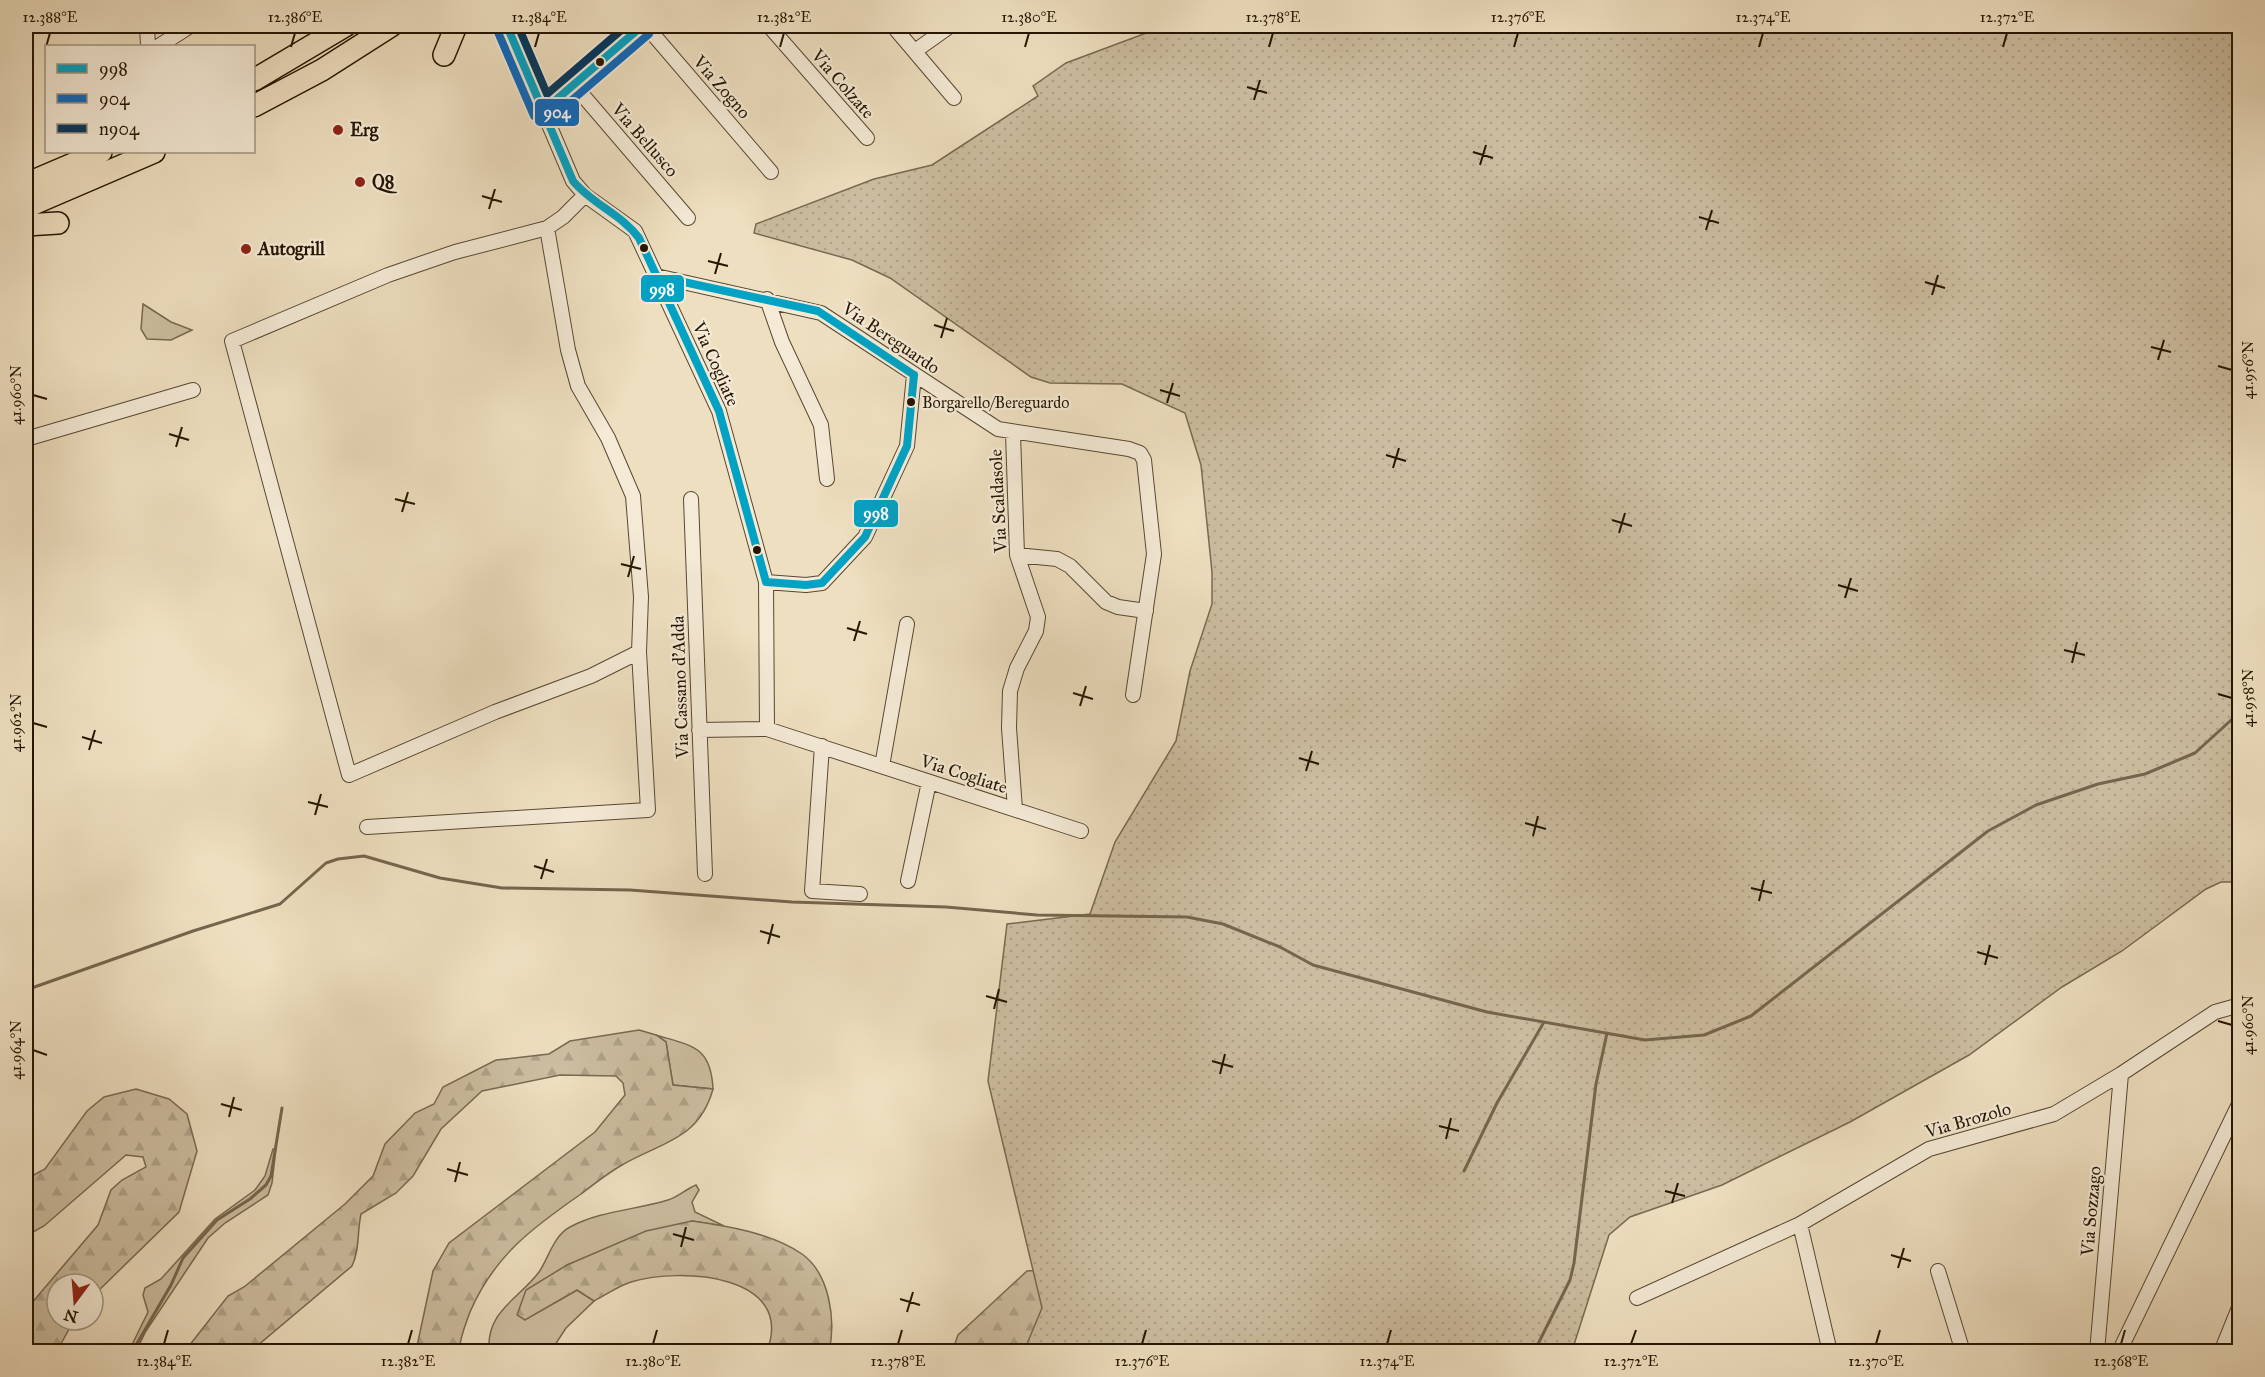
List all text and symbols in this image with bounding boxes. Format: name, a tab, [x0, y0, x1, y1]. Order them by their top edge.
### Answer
text: 12.388°E	[23, 8, 78, 26]
text: 12.386°E	[268, 8, 323, 26]
text: 12.384°E	[511, 8, 567, 26]
text: 12.382°E	[757, 8, 811, 26]
text: 12.380°E	[1001, 8, 1057, 26]
text: 12.378°E	[1246, 8, 1301, 26]
text: 12.376°E	[1491, 8, 1546, 26]
text: 12.374°E	[1736, 8, 1791, 26]
text: 12.372°E	[1980, 8, 2034, 26]
street label: Via Colzate	[806, 44, 879, 123]
legend	[45, 45, 255, 153]
street label: Via Zogno	[687, 50, 755, 124]
unlabelled marker	[594, 56, 606, 68]
text: 998	[99, 58, 128, 80]
text: 904	[99, 88, 130, 110]
line badge: 904	[534, 98, 580, 127]
street label: Via Bellusco	[606, 98, 683, 182]
text: 904	[544, 103, 571, 123]
text: n904	[99, 118, 140, 140]
place label: Erg	[350, 119, 379, 142]
marker: Erg	[331, 123, 345, 137]
place label: Q8	[372, 171, 398, 194]
marker: Q8	[353, 175, 367, 189]
place label: Autogrill	[257, 238, 326, 261]
marker: Autogrill	[239, 242, 253, 256]
unlabelled marker	[638, 242, 650, 254]
line badge: 998	[640, 274, 685, 303]
text: 998	[649, 280, 675, 300]
street label: Via Bereguardo	[837, 297, 944, 380]
street label: Via Cogliate	[686, 317, 744, 410]
text: 41.956°N	[2239, 341, 2257, 399]
text: 41.960°N	[7, 365, 25, 425]
place label: Borgarello/Bereguardo	[922, 393, 1069, 413]
marker: Borgarello/Bereguardo	[905, 396, 917, 408]
street label: Via Scaldasole	[984, 449, 1012, 554]
line badge: 998	[853, 499, 899, 528]
text: 998	[863, 504, 889, 524]
unlabelled marker	[751, 544, 763, 556]
street label: Via Cassano d'Adda	[667, 615, 694, 760]
text: 41.958°N	[2239, 668, 2257, 727]
text: 41.962°N	[7, 693, 25, 752]
street label: Via Cogliate	[916, 749, 1010, 799]
text: 41.960°N	[2239, 995, 2257, 1055]
text: 41.964°N	[7, 1020, 25, 1080]
street label: Via Brozolo	[1922, 1097, 2013, 1143]
street label: Via Sozzago	[2076, 1165, 2107, 1258]
north arrow	[45, 1272, 105, 1332]
text: N	[61, 1305, 80, 1327]
text: 12.384°E	[136, 1352, 192, 1370]
text: 12.382°E	[381, 1352, 435, 1370]
text: 12.380°E	[625, 1352, 681, 1370]
text: 12.378°E	[871, 1352, 926, 1370]
text: 12.376°E	[1115, 1352, 1170, 1370]
text: 12.374°E	[1360, 1352, 1415, 1370]
text: 12.372°E	[1604, 1352, 1658, 1370]
text: 12.370°E	[1848, 1352, 1904, 1370]
text: 12.368°E	[2094, 1352, 2149, 1370]

